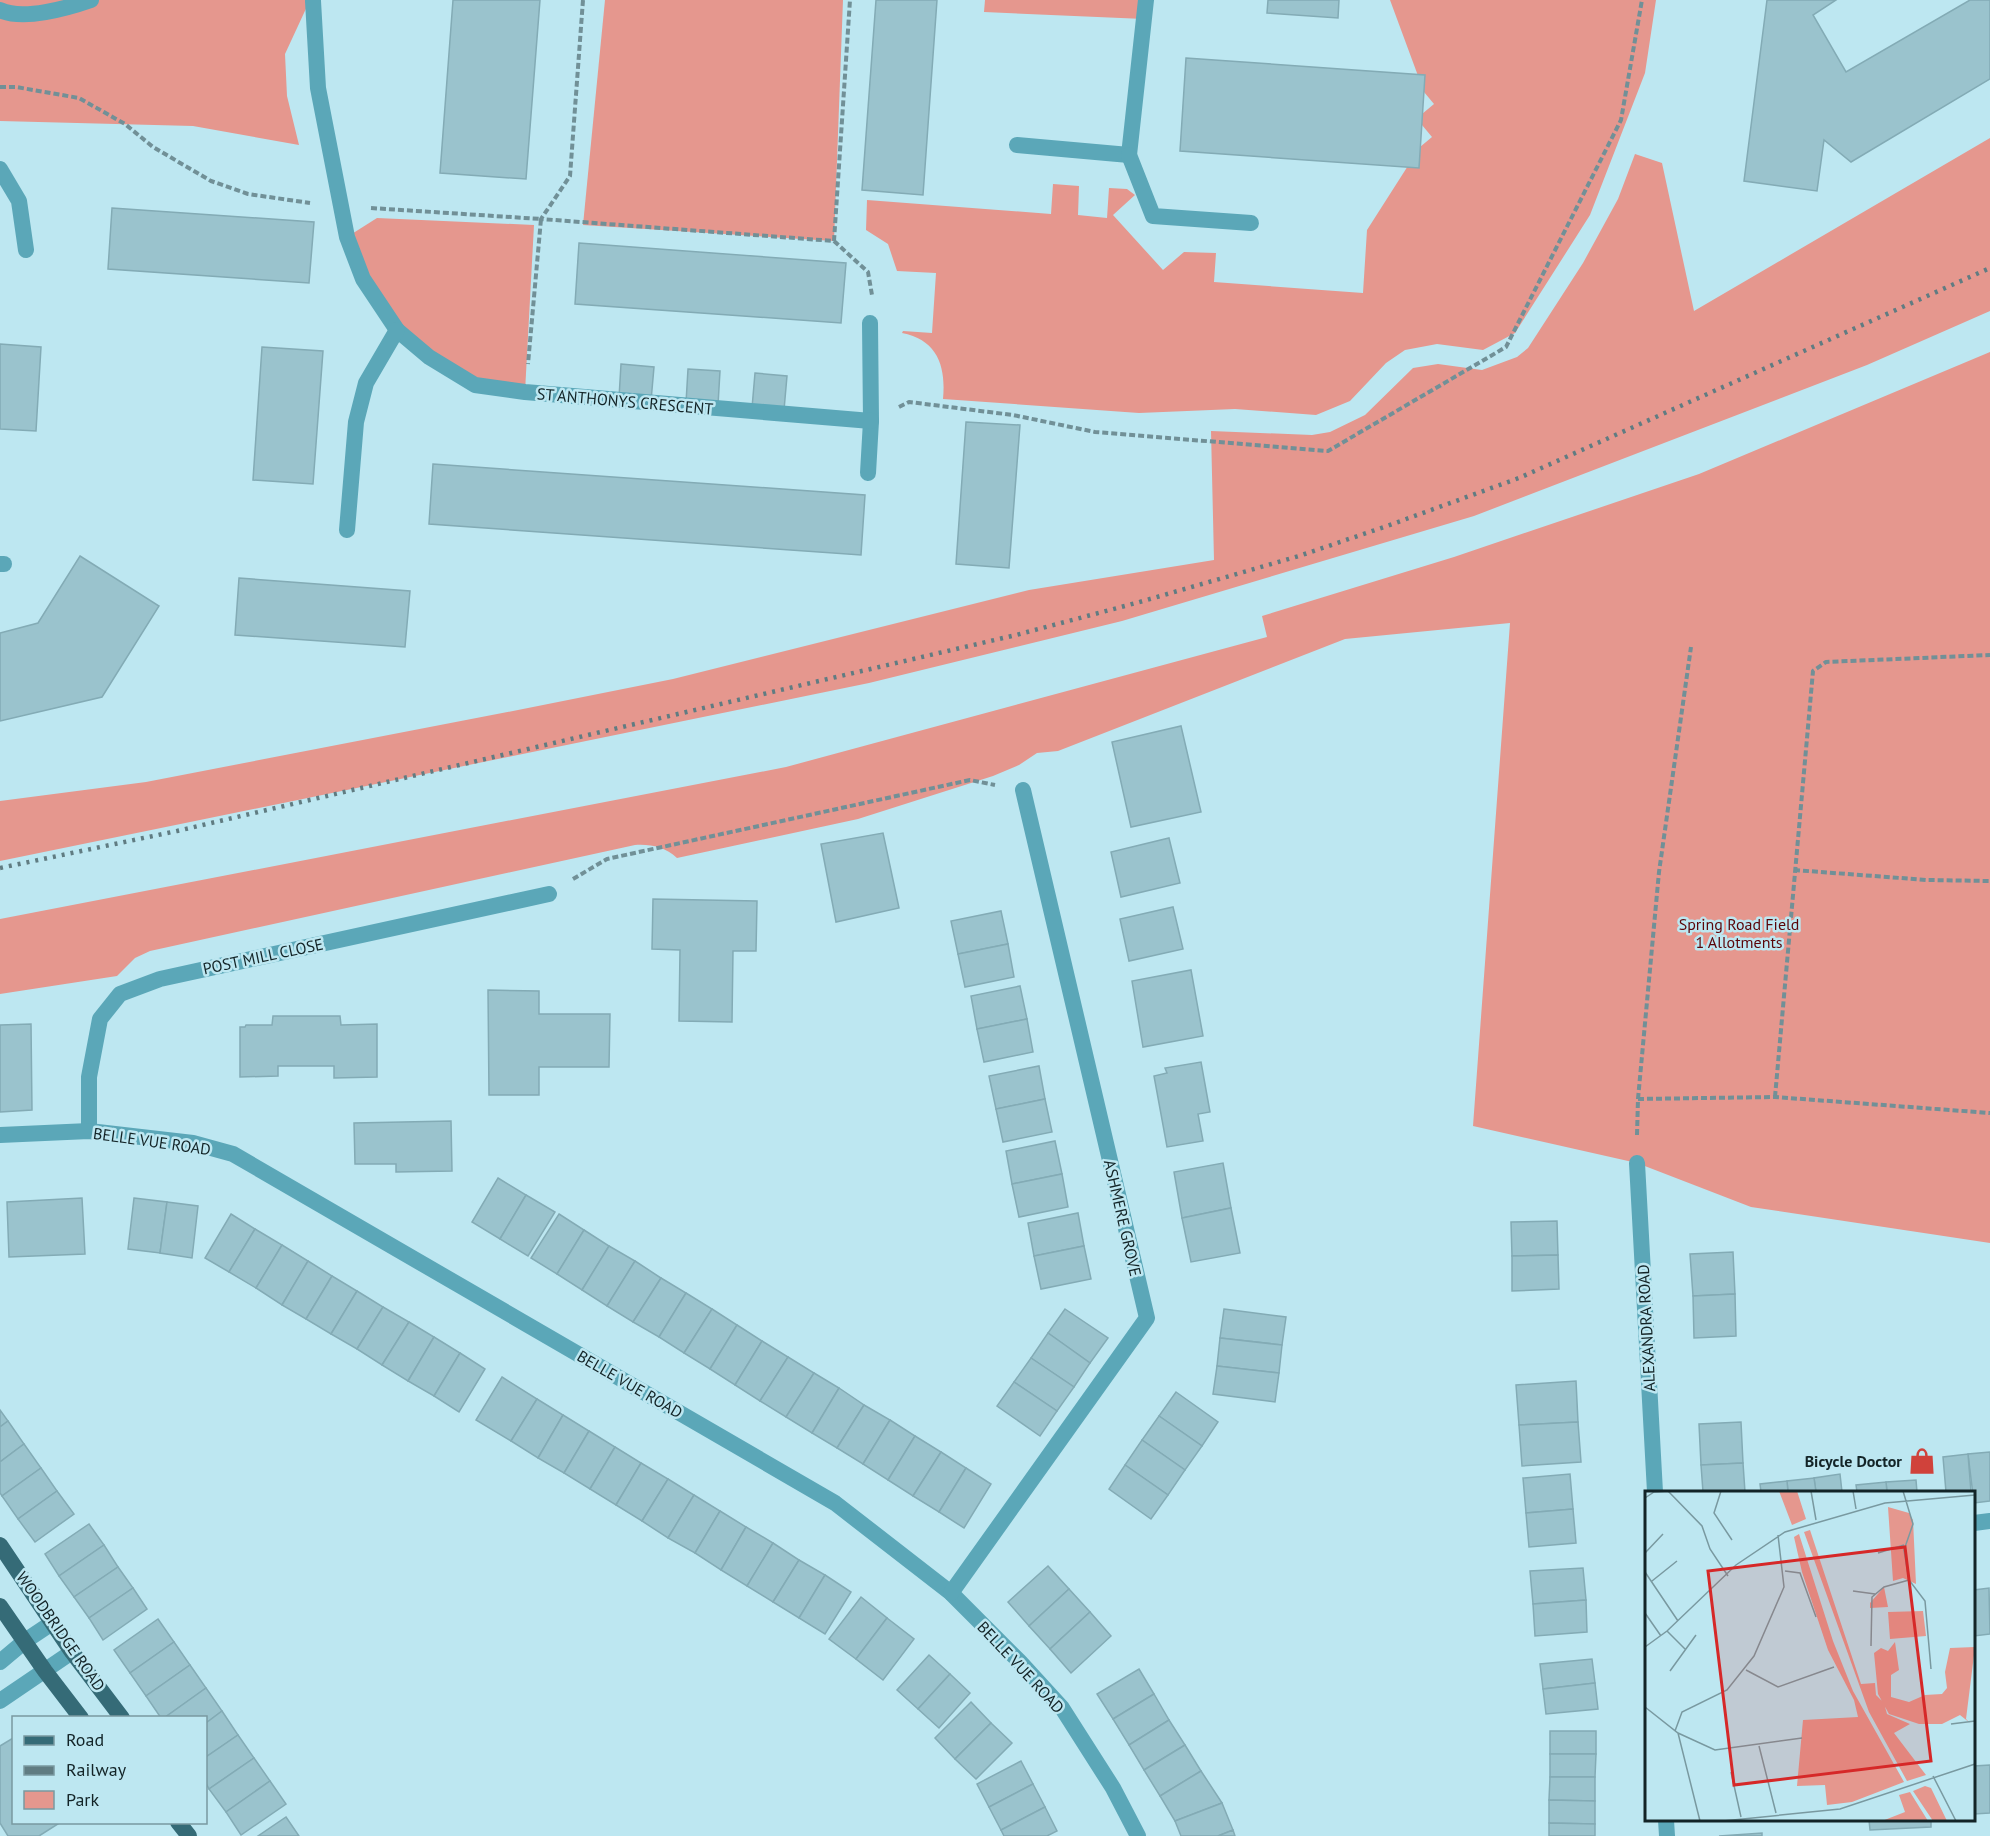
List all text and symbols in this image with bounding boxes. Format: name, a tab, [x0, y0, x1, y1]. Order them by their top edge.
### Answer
street label: ST ANTHONYS CRESCENT	[536, 383, 714, 419]
park label: Spring Road Field 1 Allotments	[1679, 914, 1799, 952]
street label: POST MILL CLOSE	[201, 933, 325, 979]
street label: BELLE VUE ROAD	[92, 1123, 212, 1159]
street label: ASHMERE GROVE	[1100, 1158, 1146, 1278]
street label: ALEXANDRA ROAD	[1633, 1264, 1659, 1392]
street label: BELLE VUE ROAD	[574, 1346, 686, 1422]
shop icon: Bicycle Doctor	[1907, 1446, 1937, 1476]
place label: Bicycle Doctor	[1805, 1451, 1902, 1471]
inset map	[1645, 1491, 1975, 1821]
street label: WOODBRIDGE ROAD	[12, 1567, 110, 1695]
street label: BELLE VUE ROAD	[973, 1617, 1069, 1717]
legend	[12, 1716, 207, 1824]
text: Road	[66, 1728, 104, 1751]
text: Railway	[66, 1758, 127, 1781]
text: Park	[66, 1788, 99, 1811]

